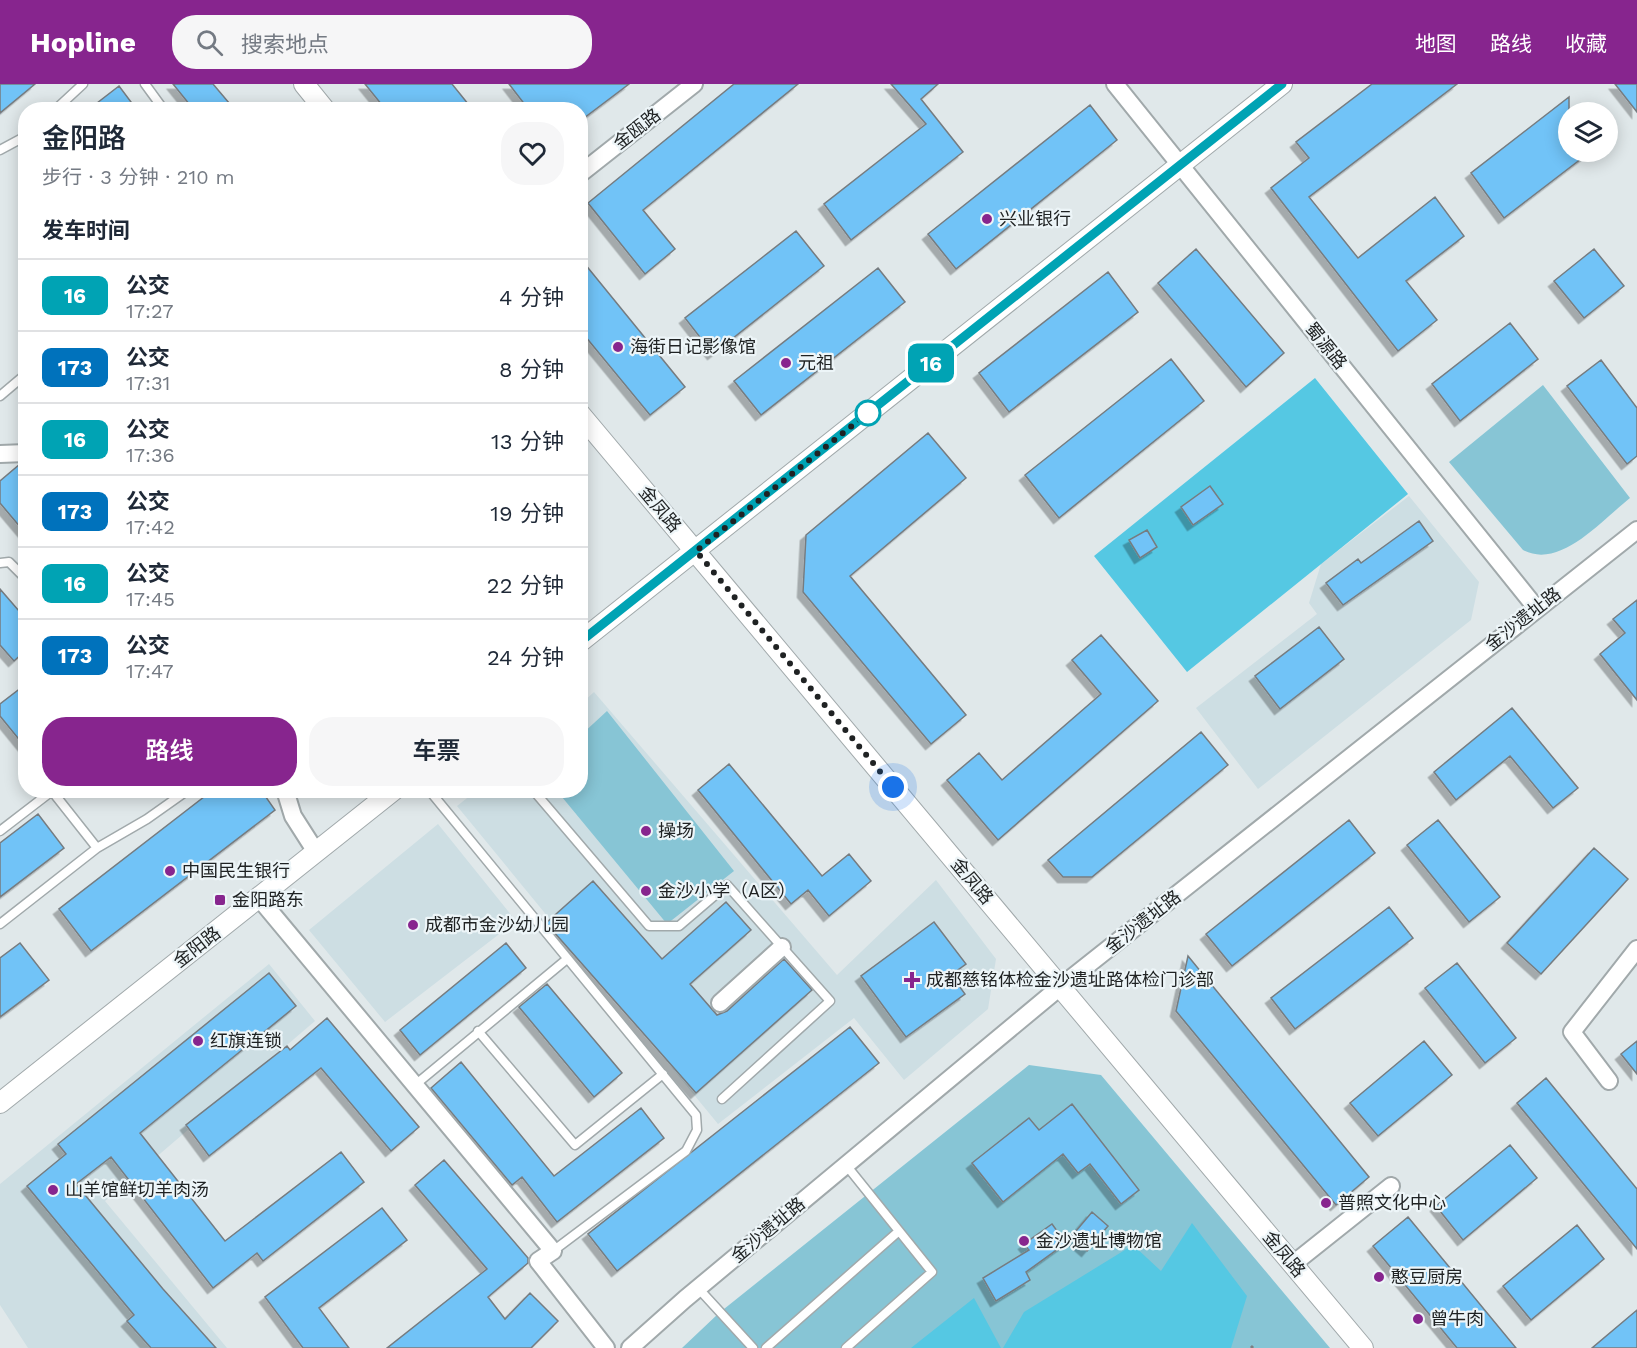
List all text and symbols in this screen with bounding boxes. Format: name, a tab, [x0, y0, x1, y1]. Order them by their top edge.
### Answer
search box	[172, 15, 592, 69]
text: Hopline	[30, 26, 136, 59]
icon: search	[193, 26, 226, 59]
text: 地图	[1415, 31, 1457, 56]
text: 路线	[1490, 31, 1532, 56]
text: 收藏	[1565, 31, 1607, 56]
text: 搜索地点	[241, 32, 329, 57]
map controls	[1558, 102, 1618, 162]
button: layers	[1558, 102, 1618, 162]
street label: 金瓯路	[609, 104, 664, 154]
text: 金阳路	[42, 122, 126, 155]
button: heart	[501, 122, 564, 185]
text: 步行 · 3 分钟 · 210 m	[42, 165, 235, 189]
place label: 兴业银行	[999, 208, 1071, 229]
marker: 兴业银行	[980, 212, 994, 226]
text: 发车时间	[42, 218, 130, 243]
text: 公交	[126, 273, 170, 298]
text: 16	[64, 283, 86, 308]
text: 4 分钟	[499, 285, 564, 310]
text: 17:27	[126, 299, 173, 323]
street label: 蜀源路	[1301, 318, 1352, 373]
place label: 海街日记影像馆	[630, 336, 756, 357]
marker: 海街日记影像馆	[611, 340, 625, 354]
line badge: 16	[904, 344, 958, 382]
text: 公交	[126, 345, 170, 370]
text: 16	[920, 351, 942, 376]
place label: 元祖	[798, 352, 834, 373]
text: 173	[58, 355, 92, 380]
marker: 元祖	[779, 356, 793, 370]
text: 8 分钟	[499, 357, 564, 382]
text: 17:31	[126, 371, 170, 395]
unlabelled marker	[855, 400, 881, 426]
text: 公交	[126, 417, 170, 442]
text: 16	[64, 427, 86, 452]
text: 13 分钟	[491, 429, 564, 454]
text: 17:36	[126, 443, 175, 467]
street label: 金凤路	[635, 481, 686, 536]
text: 公交	[126, 489, 170, 514]
text: 173	[58, 499, 92, 524]
text: 19 分钟	[490, 501, 564, 526]
text: 17:42	[126, 515, 175, 539]
text: 公交	[126, 561, 170, 586]
text: 16	[64, 571, 86, 596]
text: 22 分钟	[487, 573, 564, 598]
street label: 金沙遗址路	[1481, 583, 1565, 655]
text: 17:45	[126, 587, 175, 611]
text: 公交	[126, 633, 170, 658]
text: 173	[58, 643, 92, 668]
text: 24 分钟	[487, 645, 564, 670]
text: 17:47	[126, 659, 173, 683]
button: 路线	[42, 717, 297, 786]
button: 车票	[309, 717, 564, 786]
your location	[878, 772, 908, 802]
place label: 操场	[658, 820, 694, 841]
marker: 操场	[639, 824, 653, 838]
street label: 金凤路	[947, 853, 998, 908]
place label: 中国民生银行	[182, 860, 290, 881]
marker: 中国民生银行	[163, 864, 177, 878]
place label: 金沙小学（A区）	[658, 880, 796, 901]
marker: 金沙小学（A区）	[639, 884, 653, 898]
street label: 金沙遗址路	[1101, 886, 1185, 958]
place label: 金阳路东	[232, 889, 304, 910]
marker: 金阳路东	[213, 893, 227, 907]
place label: 成都市金沙幼儿园	[425, 914, 569, 935]
marker: 成都市金沙幼儿园	[406, 918, 420, 932]
street label: 金阳路	[169, 922, 224, 972]
place label: 成都慈铭体检金沙遗址路体检门诊部	[926, 969, 1214, 990]
marker: 成都慈铭体检金沙遗址路体检门诊部	[903, 971, 921, 989]
place label: 红旗连锁	[210, 1030, 282, 1051]
marker: 红旗连锁	[191, 1034, 205, 1048]
place label: 山羊馆鲜切羊肉汤	[65, 1179, 209, 1200]
marker: 山羊馆鲜切羊肉汤	[46, 1183, 60, 1197]
place label: 普照文化中心	[1338, 1192, 1446, 1213]
street label: 金沙遗址路	[726, 1193, 809, 1267]
marker: 普照文化中心	[1319, 1196, 1333, 1210]
street label: 金凤路	[1259, 1226, 1310, 1281]
place label: 金沙遗址博物馆	[1036, 1230, 1162, 1251]
marker: 金沙遗址博物馆	[1017, 1234, 1031, 1248]
place label: 憨豆厨房	[1391, 1266, 1463, 1287]
marker: 憨豆厨房	[1372, 1270, 1386, 1284]
place label: 曾牛肉	[1430, 1308, 1484, 1329]
marker: 曾牛肉	[1411, 1312, 1425, 1326]

